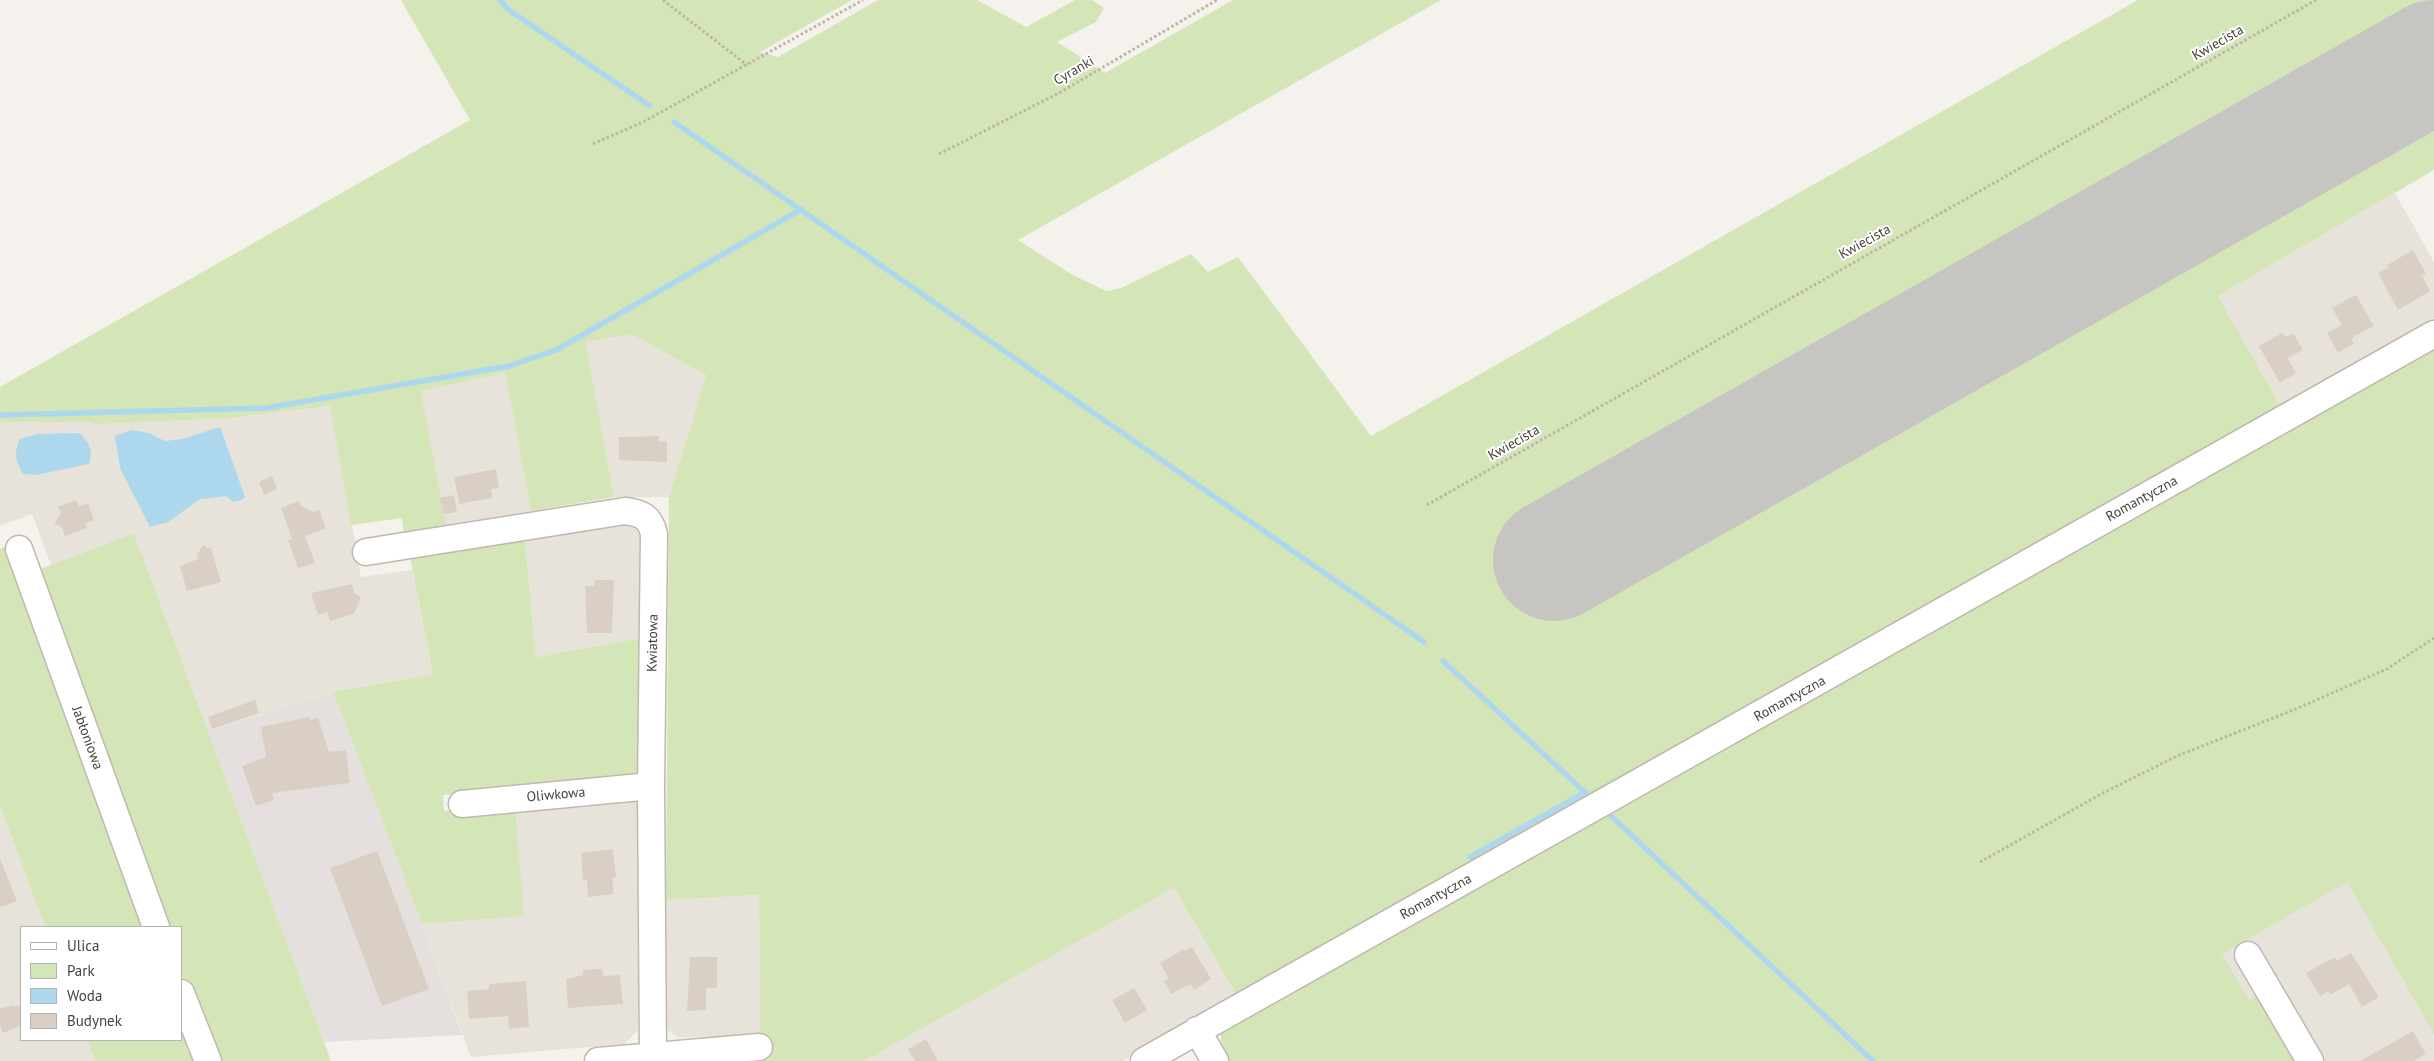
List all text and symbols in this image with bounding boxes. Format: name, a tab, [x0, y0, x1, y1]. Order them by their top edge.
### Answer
street label: Kwiecista	[2189, 22, 2247, 64]
street label: Cyranki	[1051, 53, 1097, 89]
street label: Kwiecista	[1836, 221, 1894, 263]
street label: Kwiecista	[1485, 422, 1543, 464]
street label: Romantyczna	[2103, 472, 2181, 526]
street label: Kwiatowa	[644, 614, 662, 672]
street label: Romantyczna	[1751, 672, 1829, 726]
street label: Jabłoniowa	[68, 704, 106, 772]
street label: Oliwkowa	[526, 784, 586, 806]
street label: Romantyczna	[1397, 870, 1475, 924]
legend	[20, 926, 182, 1041]
text: Ulica	[67, 936, 99, 955]
text: Park	[67, 961, 95, 980]
text: Woda	[67, 986, 102, 1005]
text: Budynek	[67, 1011, 122, 1030]

